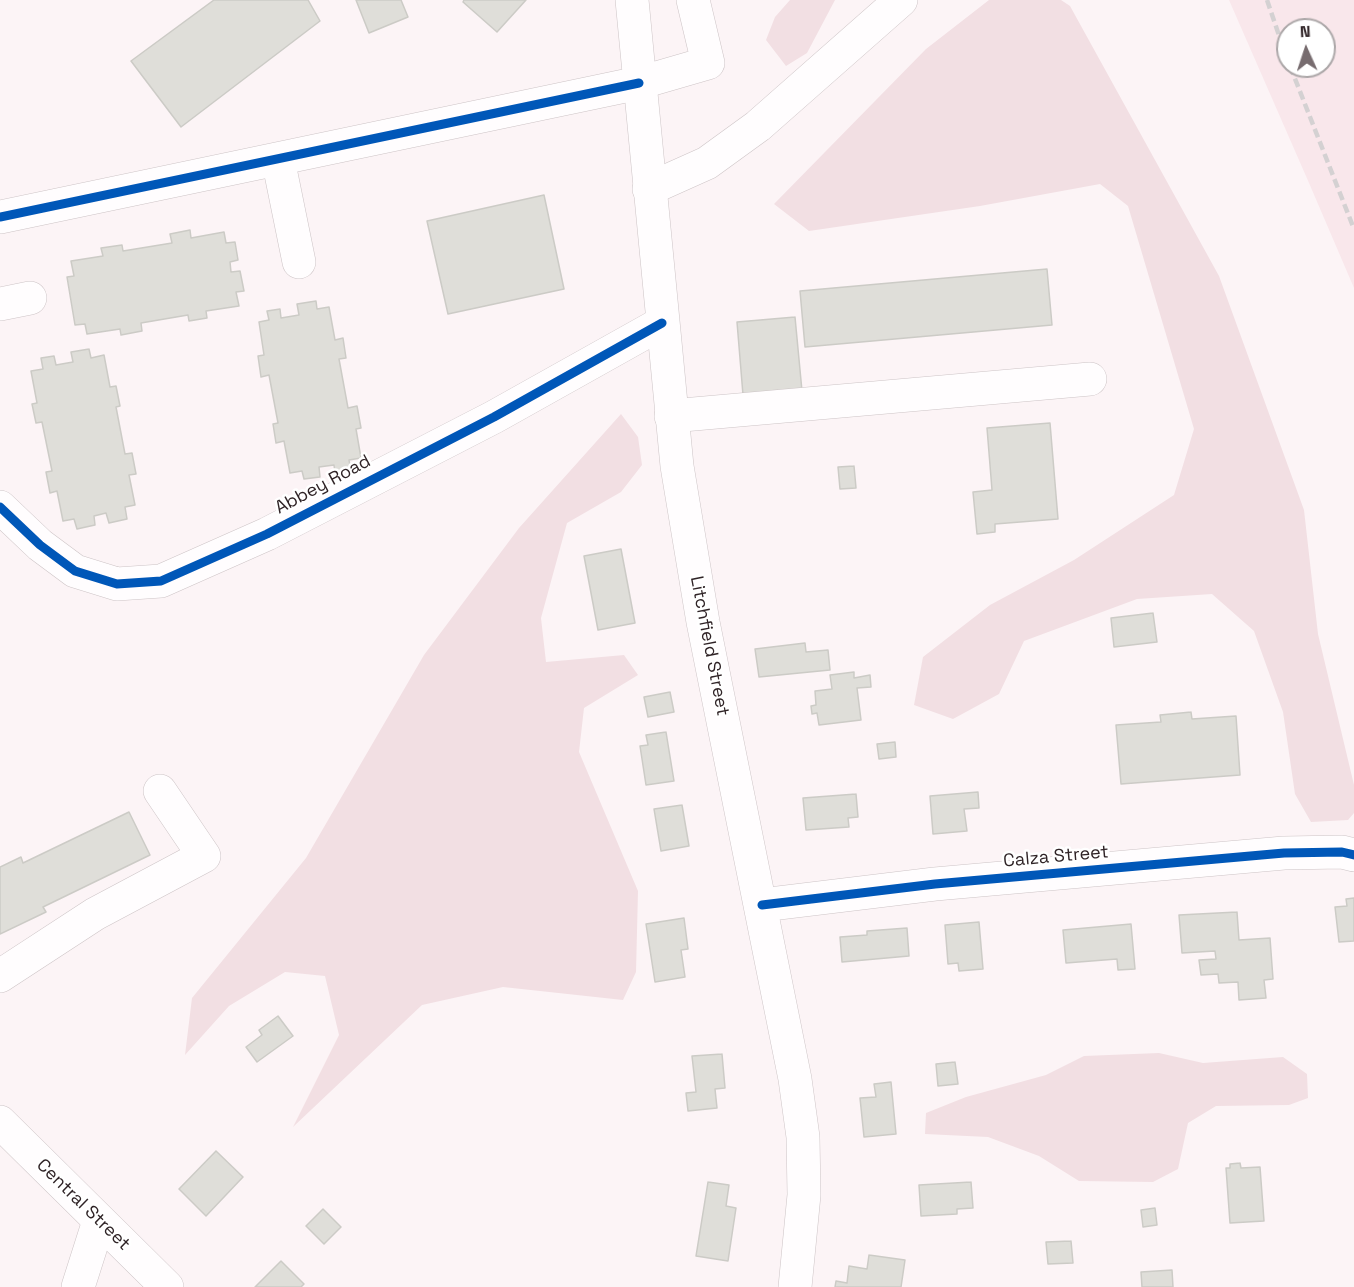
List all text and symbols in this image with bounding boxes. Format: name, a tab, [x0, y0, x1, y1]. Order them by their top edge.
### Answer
north arrow	[1276, 18, 1336, 78]
text: N	[1299, 21, 1311, 42]
street label: Abbey Road	[272, 451, 374, 519]
street label: Litchfield Street	[685, 574, 733, 718]
street label: Calza Street	[1002, 842, 1110, 872]
street label: Central Street	[32, 1155, 134, 1255]

